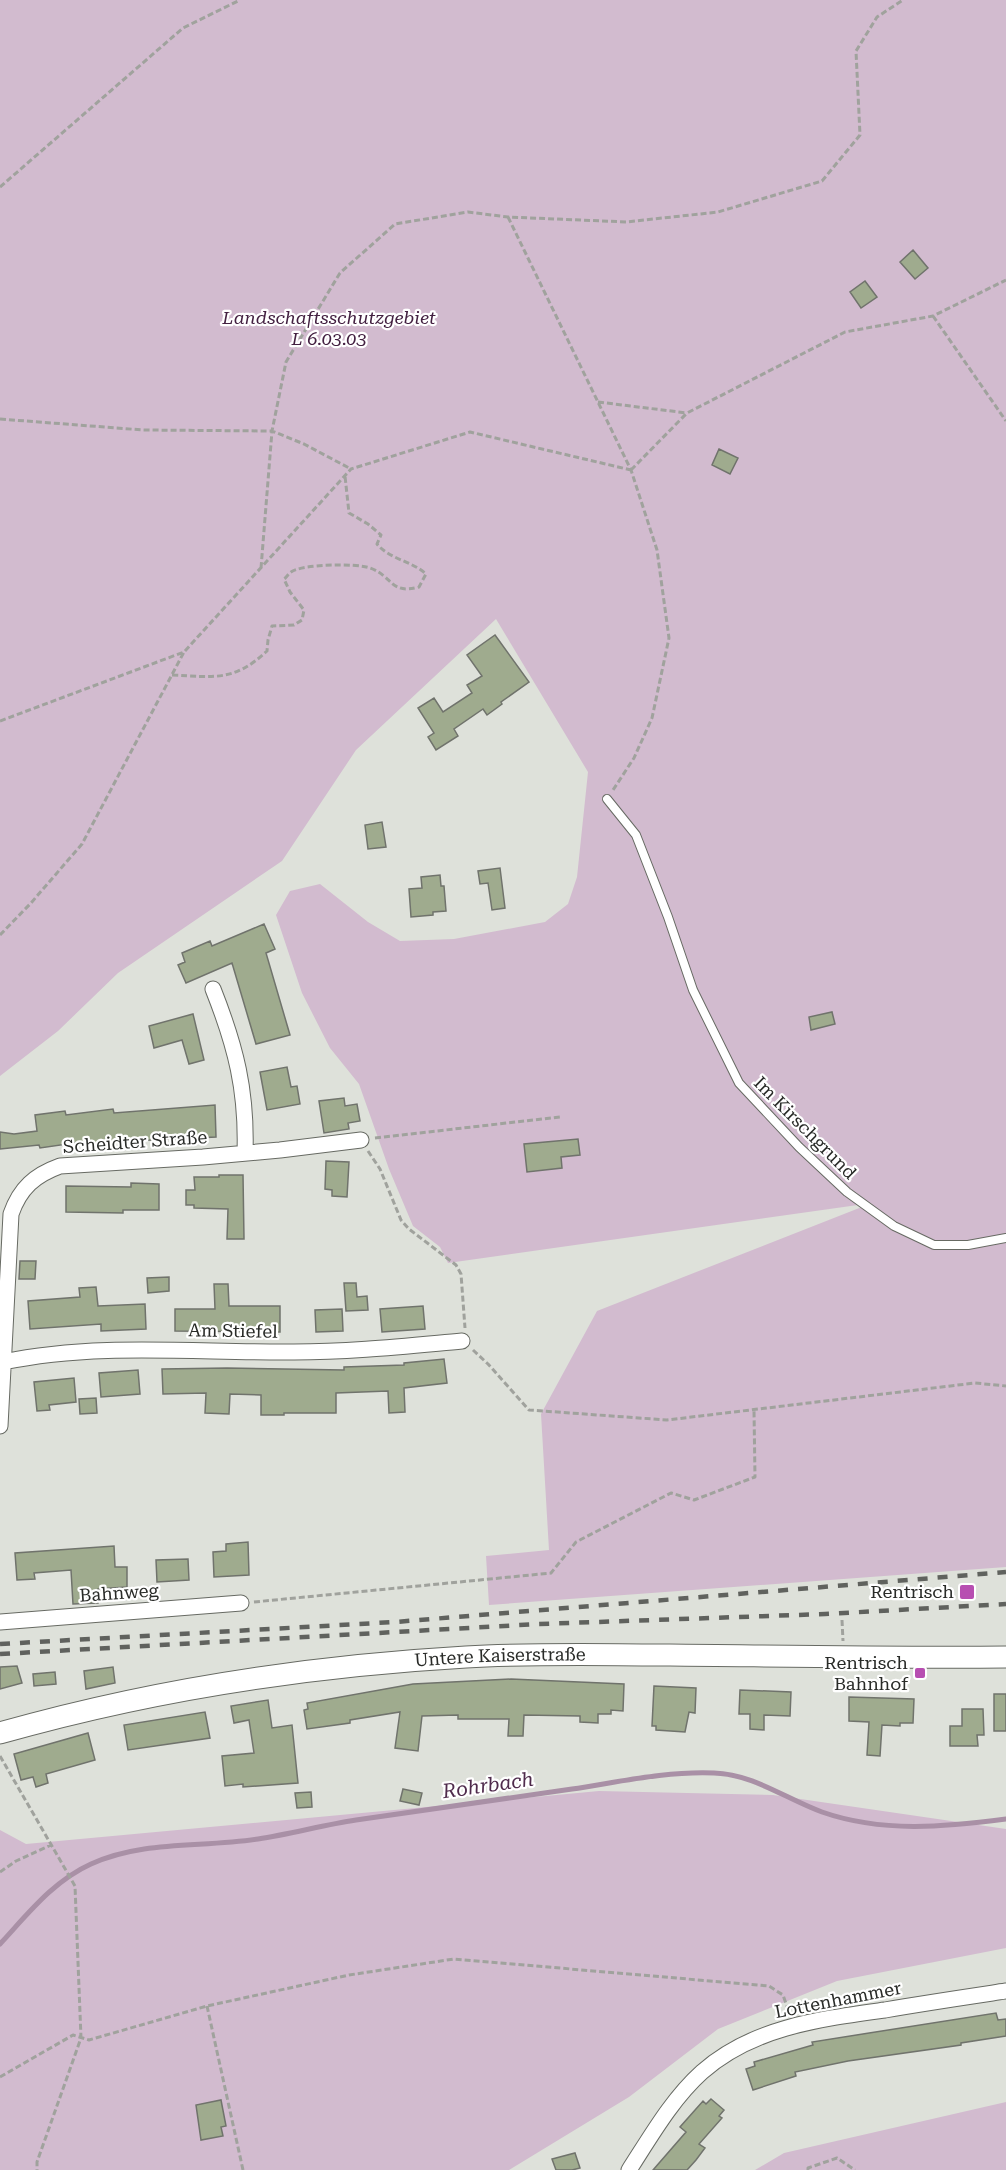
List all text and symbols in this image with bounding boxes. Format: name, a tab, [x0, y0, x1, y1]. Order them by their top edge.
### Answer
park label: Landschaftsschutzgebiet L 6.03.03	[221, 307, 436, 349]
street label: Im Kirschgrund	[750, 1072, 861, 1184]
street label: Scheidter Straße	[62, 1126, 208, 1157]
street label: Am Stiefel	[188, 1319, 278, 1342]
street label: Bahnweg	[79, 1579, 160, 1606]
place label: Rentrisch	[870, 1581, 954, 1602]
marker: Rentrisch	[958, 1583, 976, 1601]
street label: Untere Kaiserstraße	[413, 1643, 586, 1670]
place label: Rentrisch Bahnhof	[824, 1652, 909, 1694]
marker: Rentrisch Bahnhof	[913, 1666, 927, 1680]
water label: Rohrbach	[440, 1767, 535, 1803]
street label: Lottenhammer	[773, 1977, 903, 2022]

